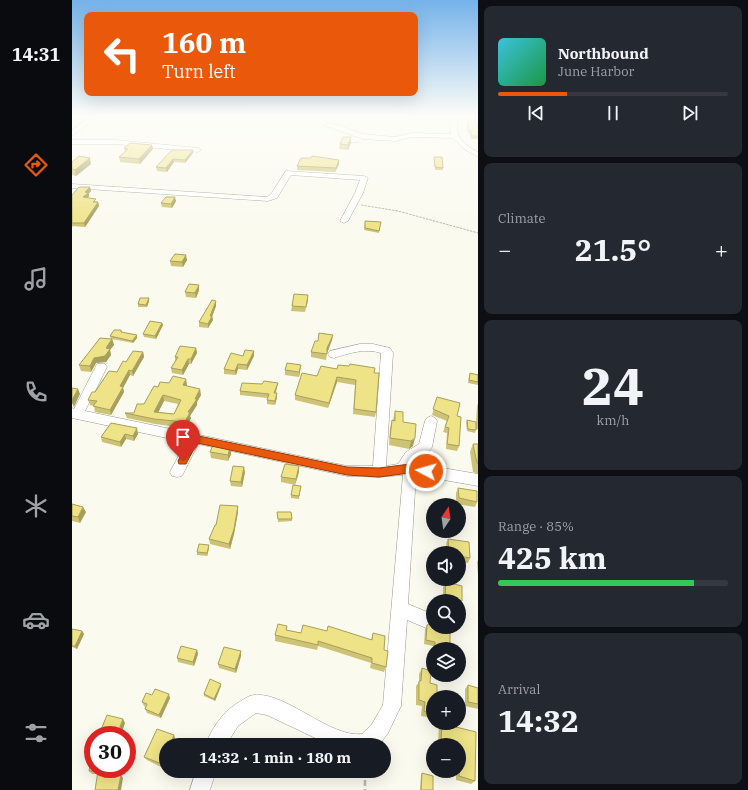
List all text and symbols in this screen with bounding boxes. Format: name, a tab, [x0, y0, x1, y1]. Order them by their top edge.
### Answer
text: 160 m	[162, 24, 246, 61]
icon: left	[96, 28, 148, 80]
text: 14:31	[12, 43, 60, 66]
text: Northbound	[558, 44, 649, 63]
text: Turn left	[162, 60, 236, 83]
text: June Harbor	[558, 63, 634, 80]
icon: previous	[525, 102, 547, 124]
icon: pause	[602, 102, 624, 124]
icon: next	[679, 102, 701, 124]
icon: directions	[22, 151, 50, 179]
text: Climate	[498, 210, 545, 227]
text: 21.5°	[575, 230, 651, 269]
text: −	[498, 235, 511, 264]
text: +	[715, 235, 728, 264]
icon: music	[22, 265, 50, 293]
text: 24	[582, 352, 644, 419]
icon: phone	[22, 378, 50, 406]
text: km/h	[597, 412, 629, 429]
pin	[166, 420, 200, 461]
icon: arrive	[172, 426, 194, 448]
position arrow	[405, 450, 447, 492]
icon: climate	[22, 492, 50, 520]
north arrow	[426, 498, 466, 538]
map controls	[426, 498, 466, 778]
text: Range · 85%	[498, 518, 574, 535]
text: 425 km	[498, 538, 607, 577]
button: sound	[426, 546, 466, 586]
button: search	[426, 594, 466, 634]
icon: car	[22, 606, 50, 634]
button: layers	[426, 642, 466, 682]
text: Arrival	[498, 681, 540, 698]
button: +	[426, 690, 466, 730]
text: 14:32	[498, 701, 579, 740]
icon: filters	[22, 719, 50, 747]
speed limit sign: 30	[84, 726, 136, 778]
button: −	[426, 738, 466, 778]
text: 14:32 · 1 min · 180 m	[199, 748, 351, 767]

